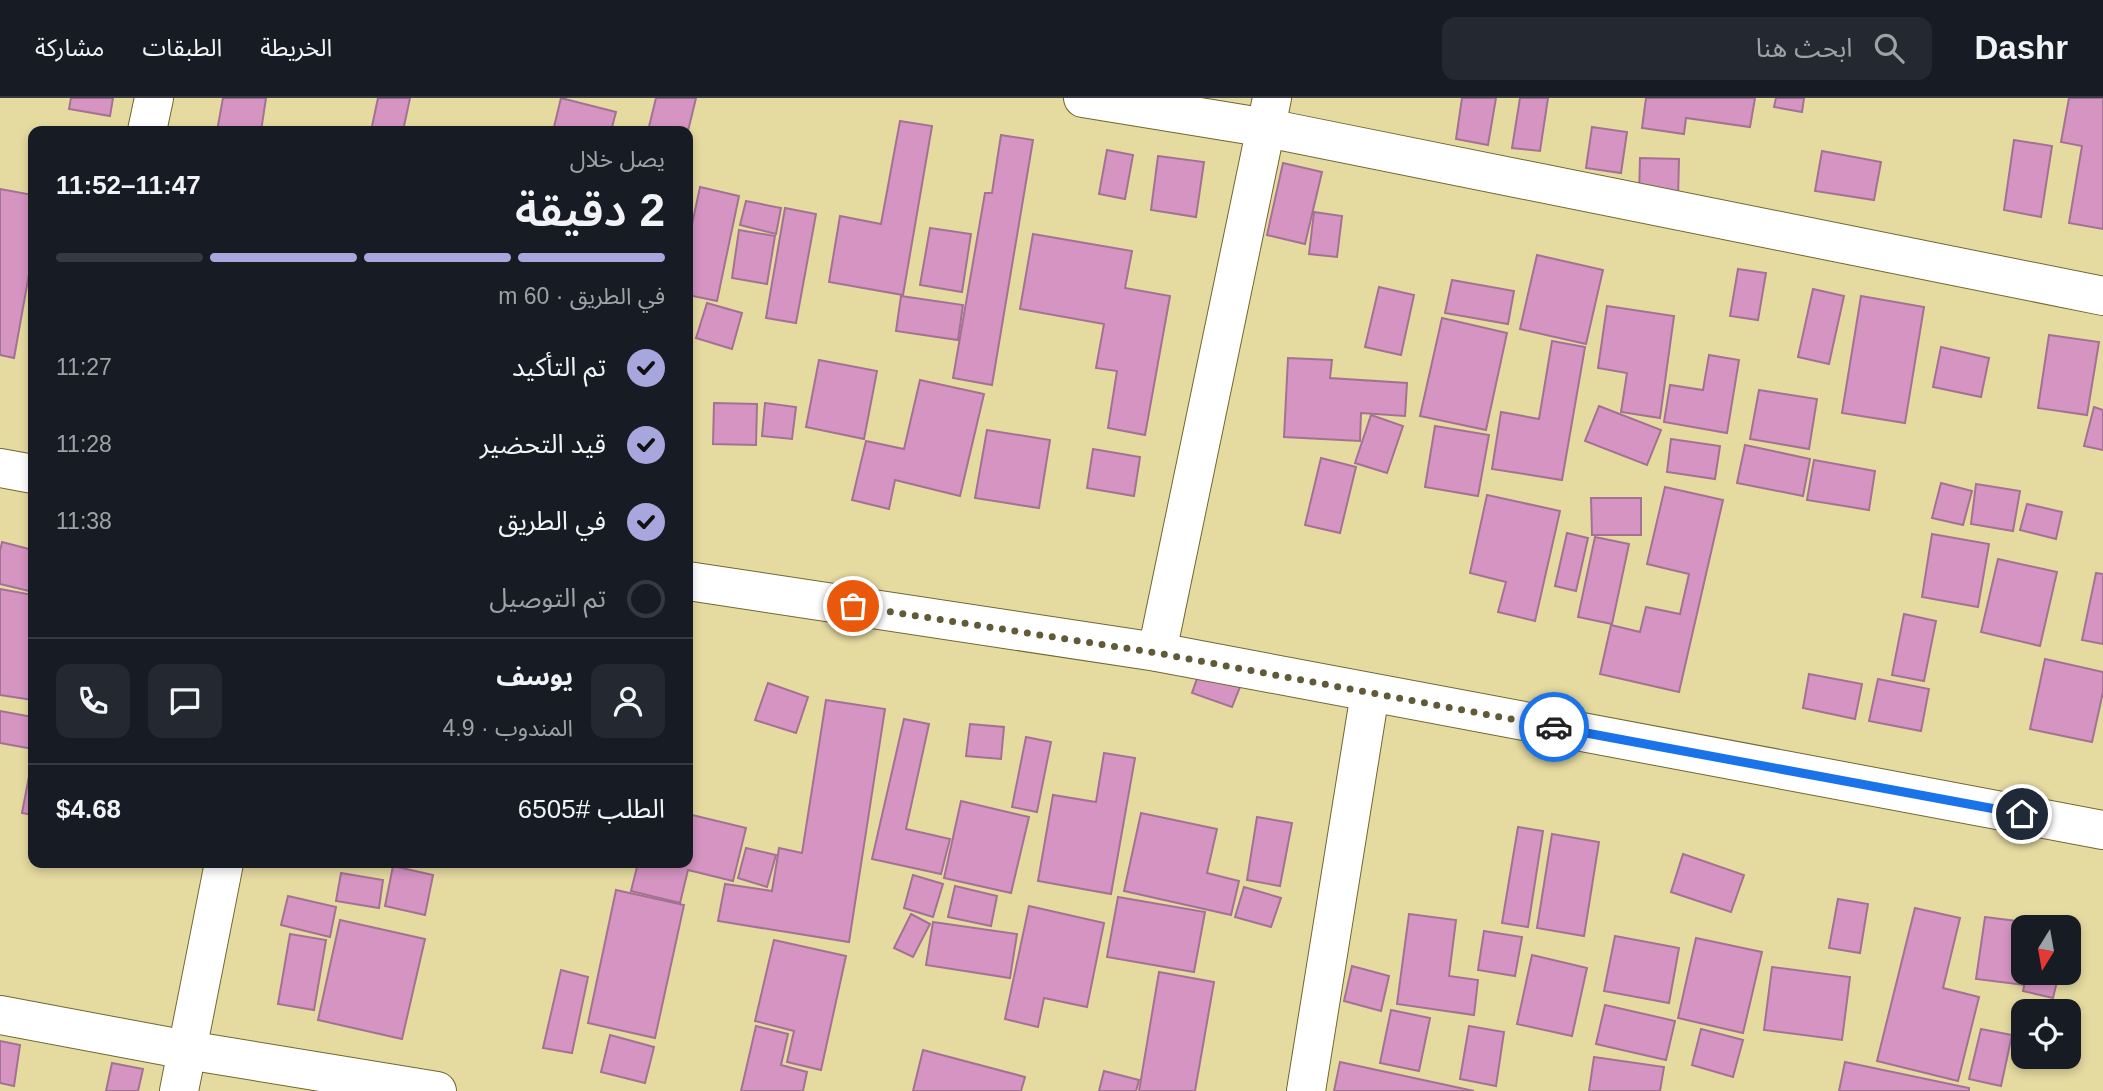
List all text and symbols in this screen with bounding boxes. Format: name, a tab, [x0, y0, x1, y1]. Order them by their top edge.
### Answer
search box	[1442, 17, 1932, 80]
icon: search	[1870, 29, 1908, 67]
text: Dashr	[1974, 29, 2068, 66]
text: ابحث هنا	[1756, 33, 1852, 63]
text: مشاركة	[35, 34, 104, 61]
text: الطبقات	[142, 34, 222, 61]
text: الخريطة	[260, 34, 332, 61]
text: يصل خلال	[570, 146, 665, 172]
text: 11:47–11:52	[56, 170, 201, 200]
text: 2 دقيقة	[515, 184, 665, 236]
text: في الطريق · 60 m	[498, 283, 665, 309]
icon: check	[627, 349, 665, 387]
text: تم التأكيد	[512, 352, 606, 382]
text: 11:27	[56, 354, 112, 380]
icon: check	[627, 426, 665, 464]
text: قيد التحضير	[480, 429, 606, 459]
text: 11:28	[56, 431, 112, 457]
icon: check	[627, 503, 665, 541]
text: في الطريق	[498, 506, 606, 536]
text: 11:38	[56, 508, 112, 534]
pin	[823, 576, 883, 636]
text: تم التوصيل	[489, 583, 606, 613]
icon: bag	[834, 587, 872, 625]
text: يوسف	[496, 661, 573, 691]
button: phone	[56, 664, 130, 738]
button: chat	[148, 664, 222, 738]
button: person	[591, 664, 665, 738]
courier	[1519, 692, 1589, 762]
icon: car	[1535, 708, 1573, 746]
text: المندوب · 4.9	[443, 715, 573, 741]
pin	[1992, 784, 2052, 844]
text: $4.68	[56, 794, 121, 824]
text: الطلب #6505	[518, 794, 665, 824]
icon: home	[2003, 795, 2041, 833]
north arrow	[2011, 915, 2081, 985]
map controls	[2011, 915, 2081, 1069]
button: locate	[2011, 999, 2081, 1069]

